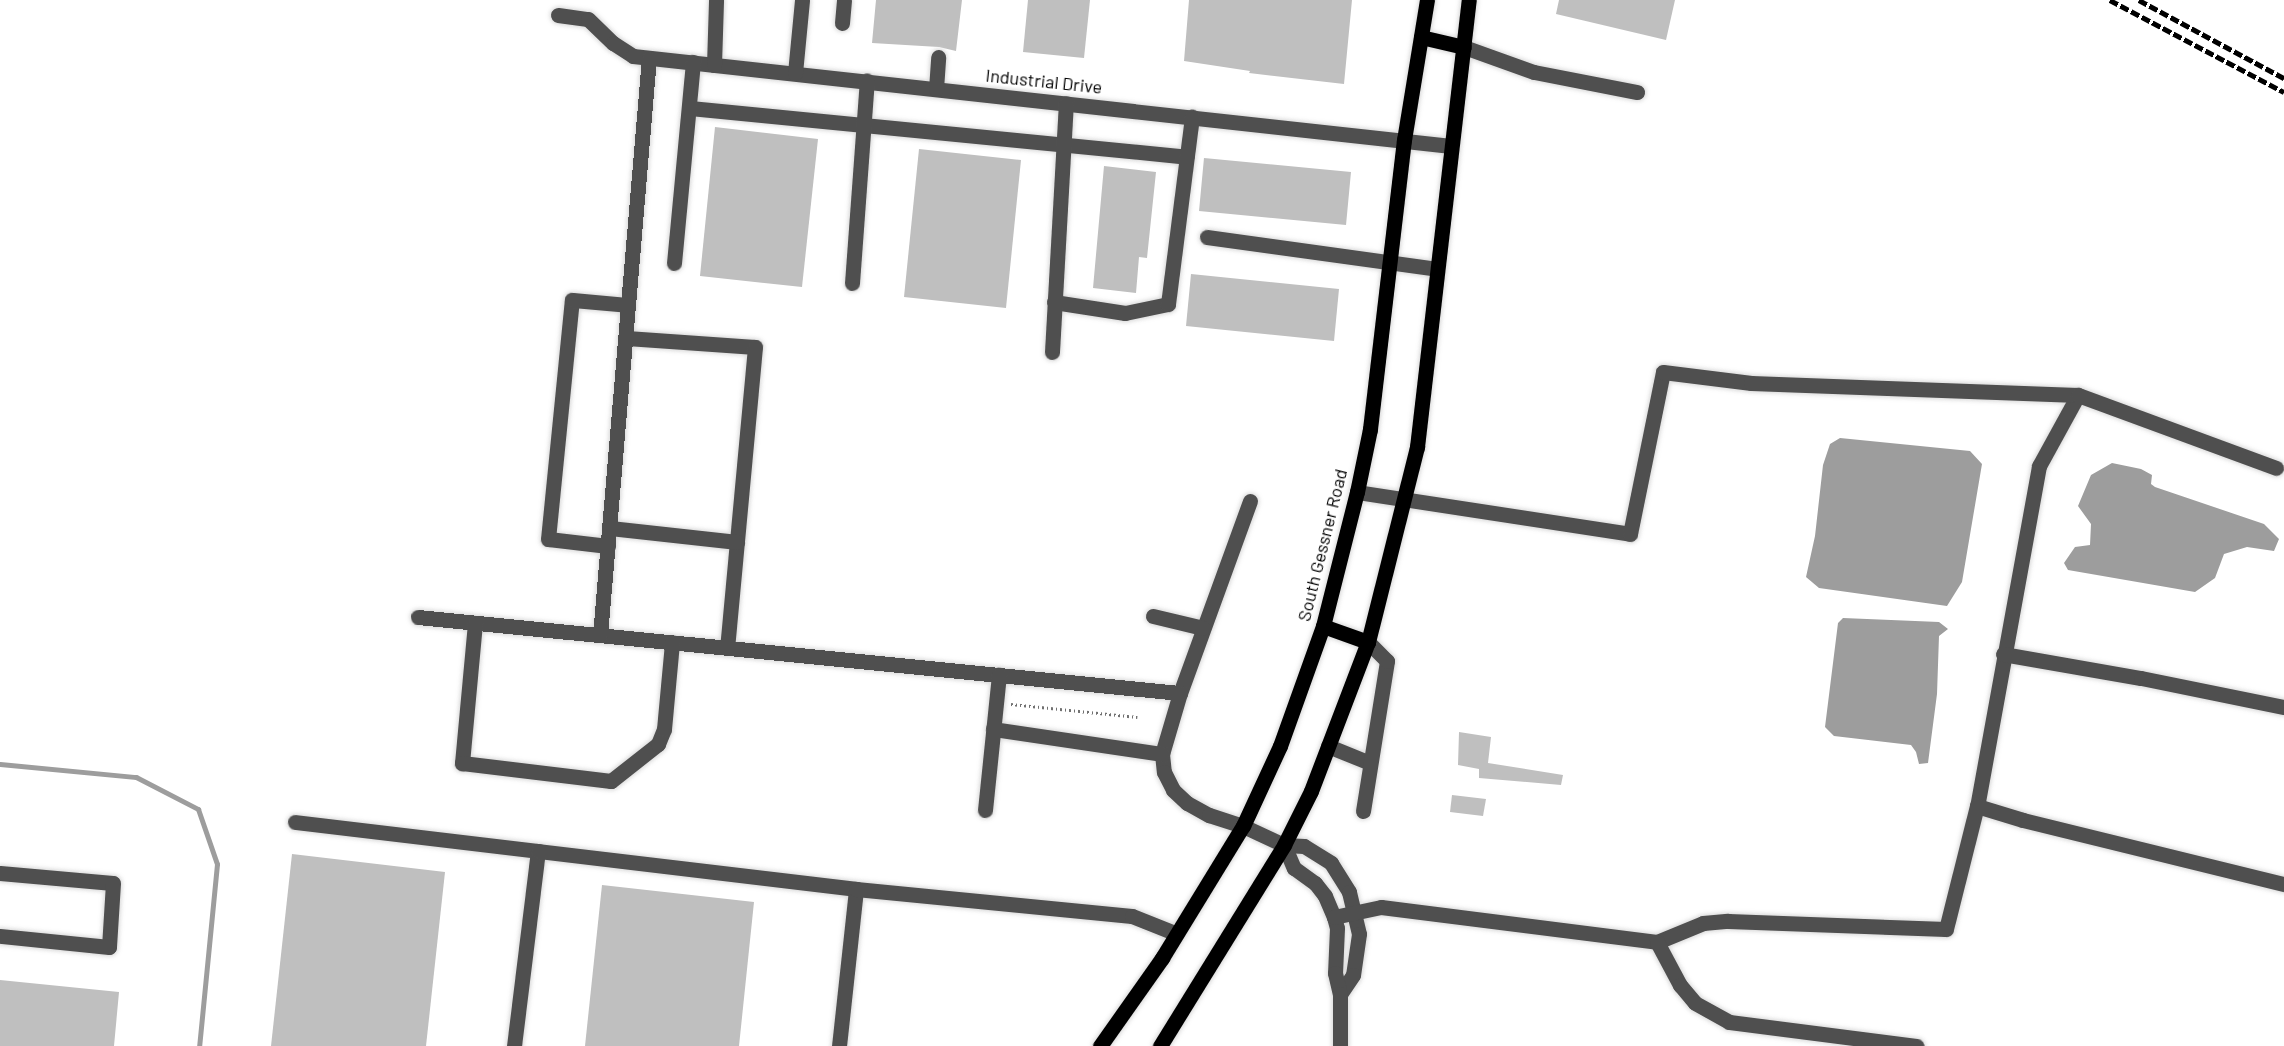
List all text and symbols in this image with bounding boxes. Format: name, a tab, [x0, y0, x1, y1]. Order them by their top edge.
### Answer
street label: Industrial Drive	[985, 64, 1103, 98]
street label: South Gessner Road	[1293, 466, 1351, 624]

